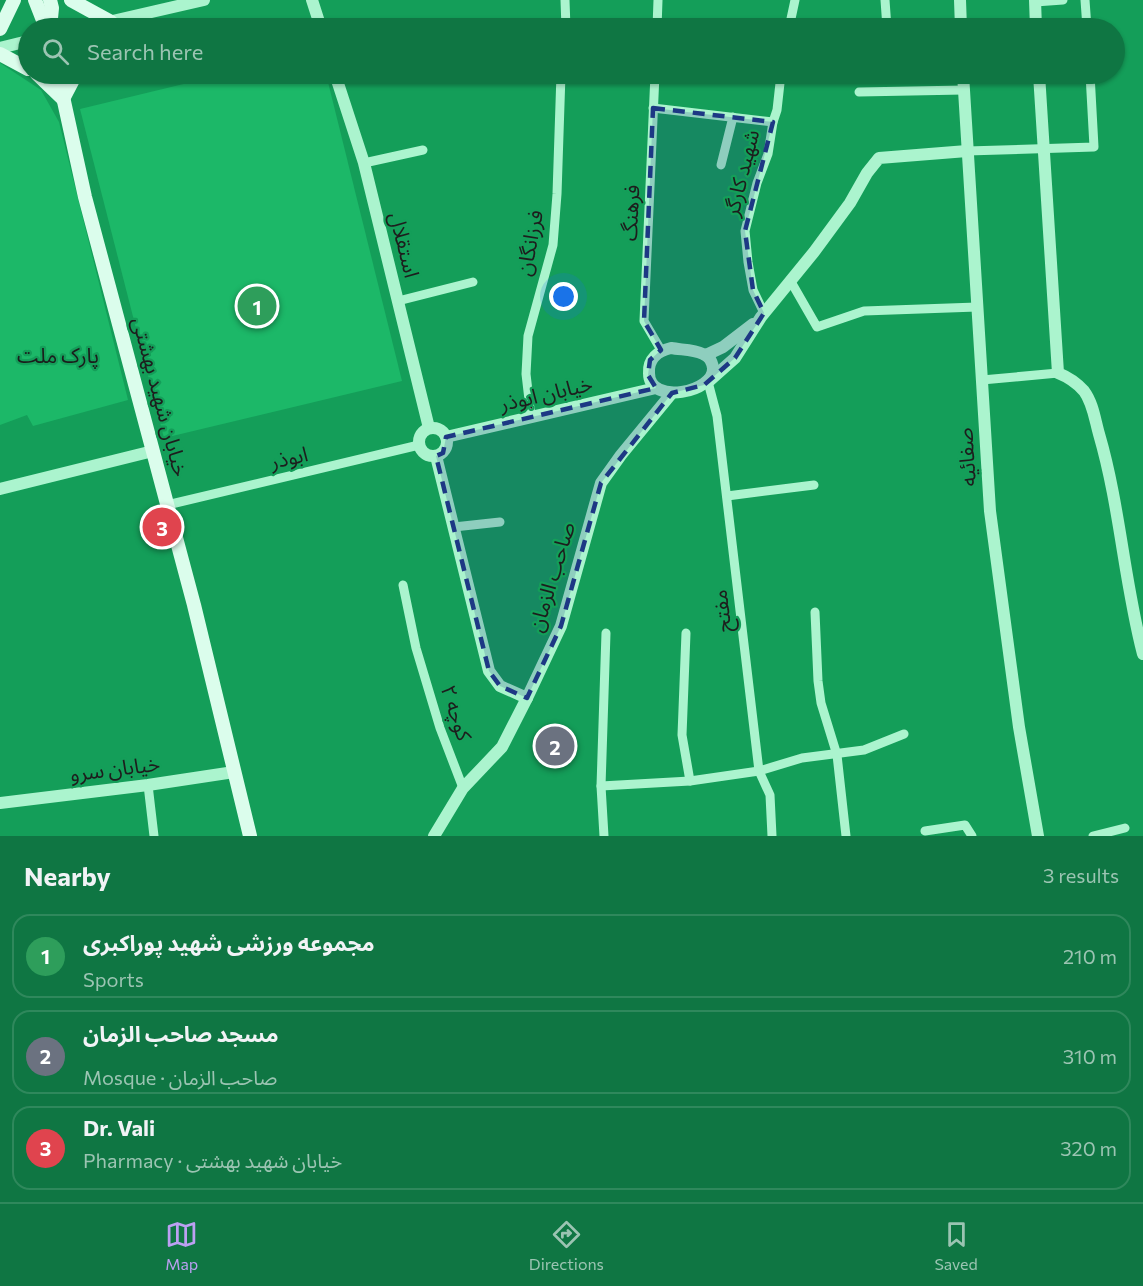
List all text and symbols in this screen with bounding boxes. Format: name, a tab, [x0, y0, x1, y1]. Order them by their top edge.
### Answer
search box	[18, 18, 1125, 84]
icon: search	[39, 35, 72, 68]
text: Search here	[87, 38, 203, 65]
street label: شهید کارگر	[717, 127, 764, 220]
street label: فرهنگ	[616, 184, 644, 242]
street label: فرزانگان	[510, 208, 548, 278]
street label: استقلال	[384, 209, 426, 280]
your location	[549, 282, 578, 311]
pin: 1	[238, 284, 276, 328]
street label: خیابان شهید بهشتی	[127, 314, 195, 479]
park label: پارک ملت	[17, 342, 99, 369]
street label: خیابان ابوذر	[496, 370, 595, 417]
street label: صفائیه	[951, 427, 980, 487]
street label: ابوذر	[266, 440, 310, 474]
pin: 3	[142, 504, 182, 550]
street label: صاحب الزمان	[522, 518, 580, 635]
street label: مفتح	[705, 588, 740, 634]
street label: کوچه ۲	[435, 681, 478, 745]
pin: 2	[536, 724, 574, 768]
street label: خیابان سرو	[68, 750, 161, 786]
text: Nearby	[24, 860, 111, 891]
text: 3 results	[1043, 863, 1119, 887]
text: مجموعه ورزشی شهید پوراکبری	[83, 929, 375, 956]
text: 1	[41, 944, 50, 968]
text: 210 m	[1063, 944, 1117, 968]
text: Sports	[83, 967, 144, 991]
text: مسجد صاحب الزمان	[83, 1020, 279, 1047]
text: 2	[40, 1044, 51, 1068]
text: 310 m	[1063, 1044, 1117, 1068]
text: Mosque · صاحب الزمان	[83, 1065, 277, 1089]
text: Dr. Vali	[83, 1114, 155, 1141]
text: 3	[40, 1136, 51, 1160]
text: 320 m	[1060, 1136, 1117, 1160]
text: Pharmacy · خیابان شهید بهشتی	[83, 1148, 342, 1172]
tab: Map	[165, 1218, 198, 1273]
tab: Directions	[529, 1218, 604, 1273]
tab: Saved	[934, 1218, 978, 1273]

